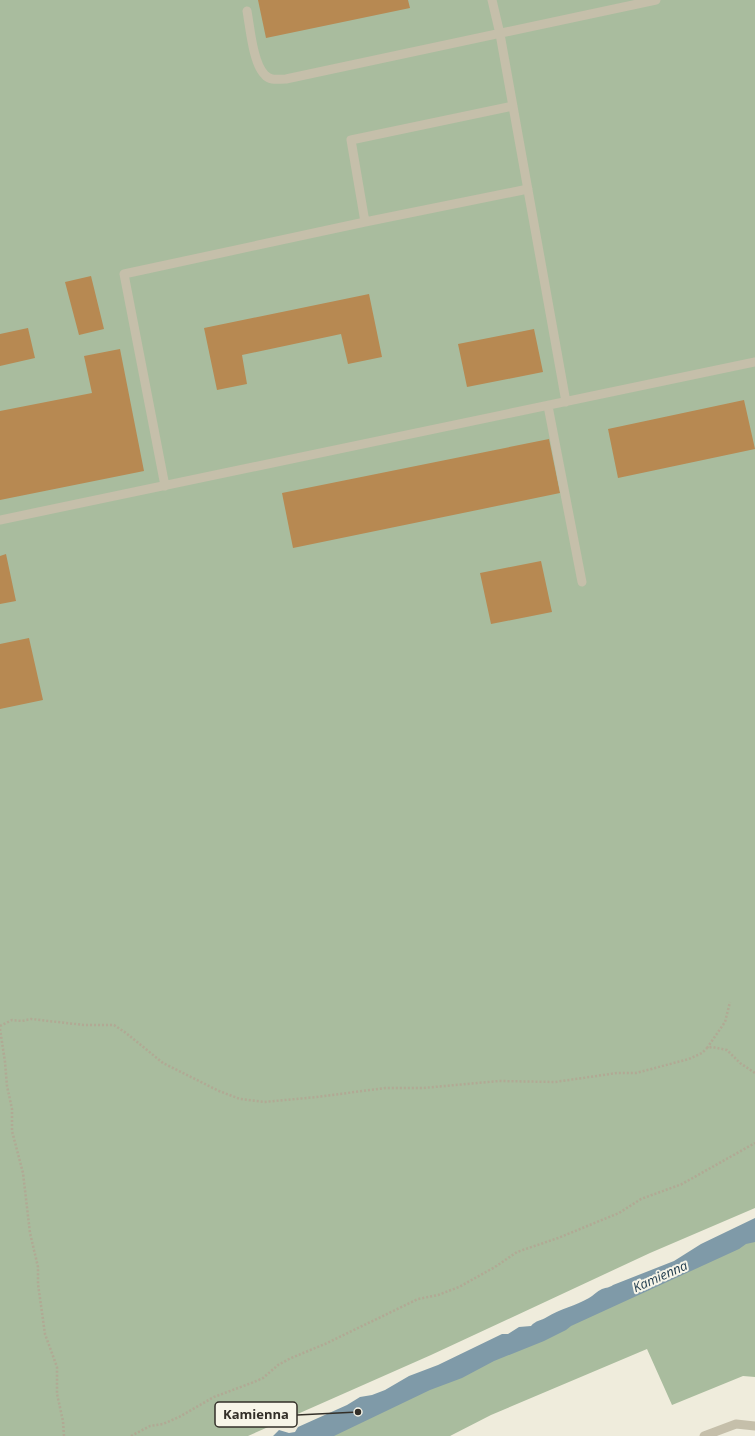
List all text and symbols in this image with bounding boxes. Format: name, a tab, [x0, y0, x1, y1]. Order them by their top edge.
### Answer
water label: Kamienna	[630, 1256, 691, 1296]
callout: Kamienna	[215, 1402, 297, 1427]
text: Kamienna	[223, 1405, 289, 1423]

